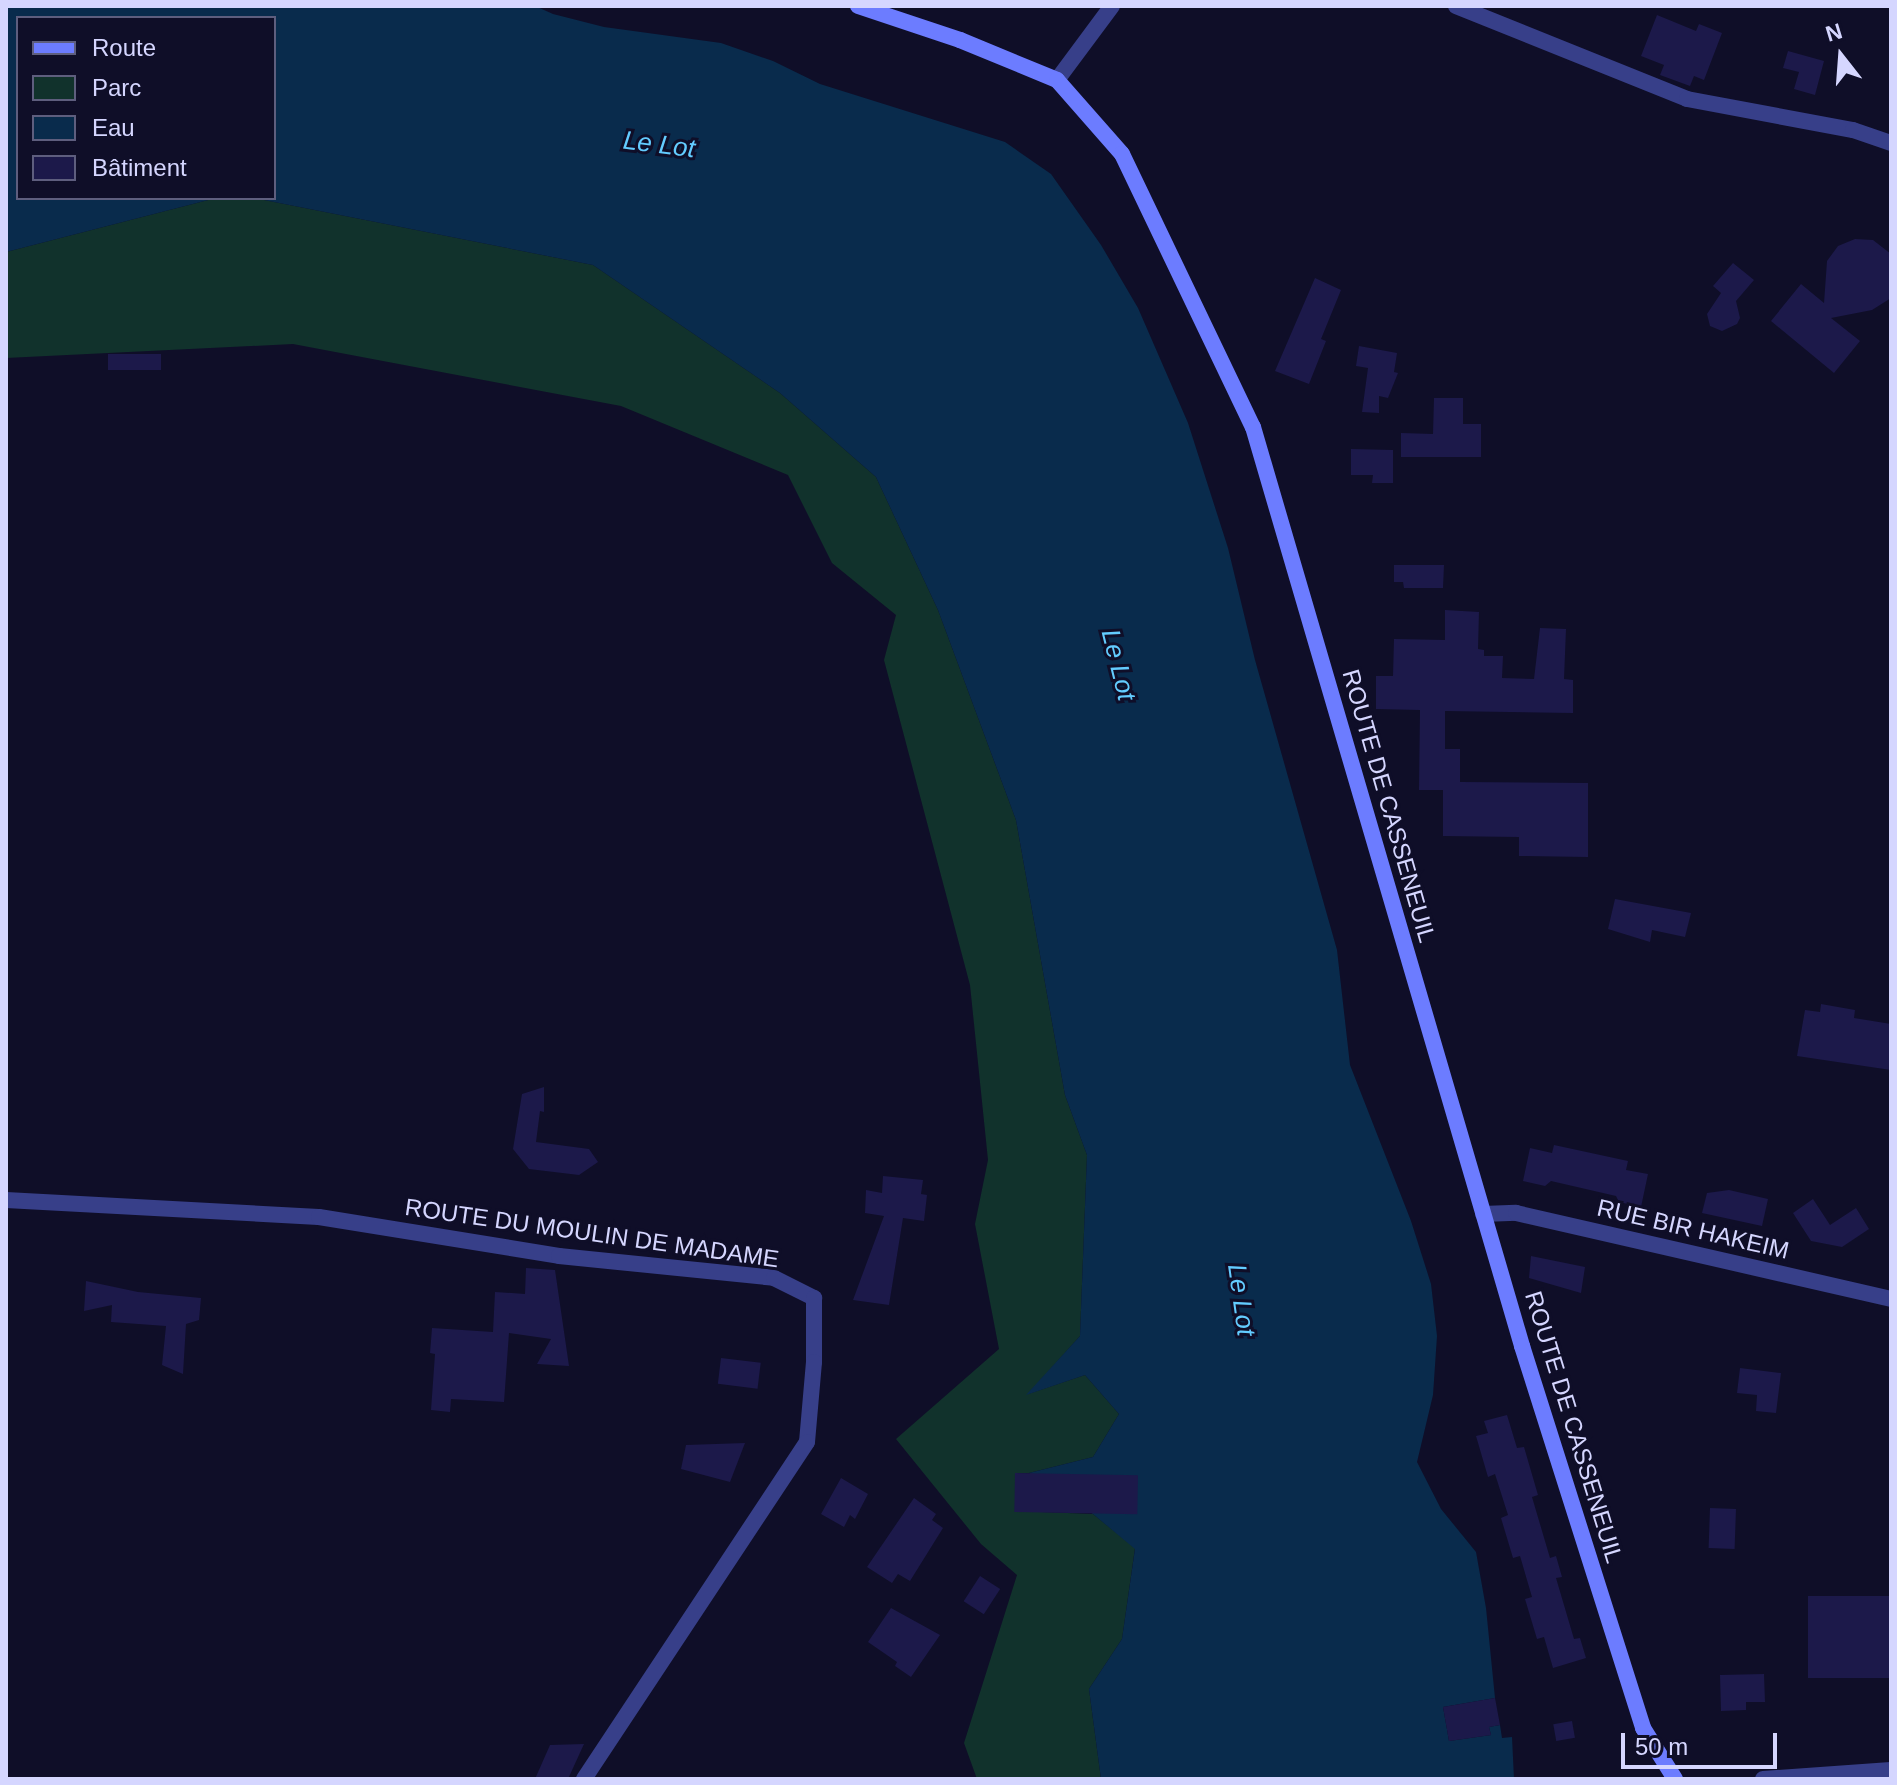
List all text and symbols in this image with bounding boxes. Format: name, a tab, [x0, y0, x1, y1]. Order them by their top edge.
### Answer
legend	[16, 16, 276, 200]
north arrow	[1801, 16, 1881, 96]
text: N	[1823, 18, 1845, 47]
text: Route	[92, 34, 156, 61]
text: Parc	[92, 74, 141, 101]
text: Eau	[92, 114, 135, 141]
water label: Le Lot	[621, 125, 697, 165]
text: Bâtiment	[92, 154, 187, 181]
water label: Le Lot	[1094, 626, 1142, 704]
street label: ROUTE DE CASSENEUIL	[1336, 666, 1442, 946]
street label: ROUTE DU MOULIN DE MADAME	[403, 1192, 781, 1274]
street label: RUE BIR HAKEIM	[1594, 1193, 1792, 1265]
water label: Le Lot	[1221, 1262, 1261, 1338]
street label: ROUTE DE CASSENEUIL	[1519, 1288, 1629, 1566]
scale bar	[1625, 1717, 1781, 1767]
text: 50 m	[1635, 1733, 1688, 1760]

